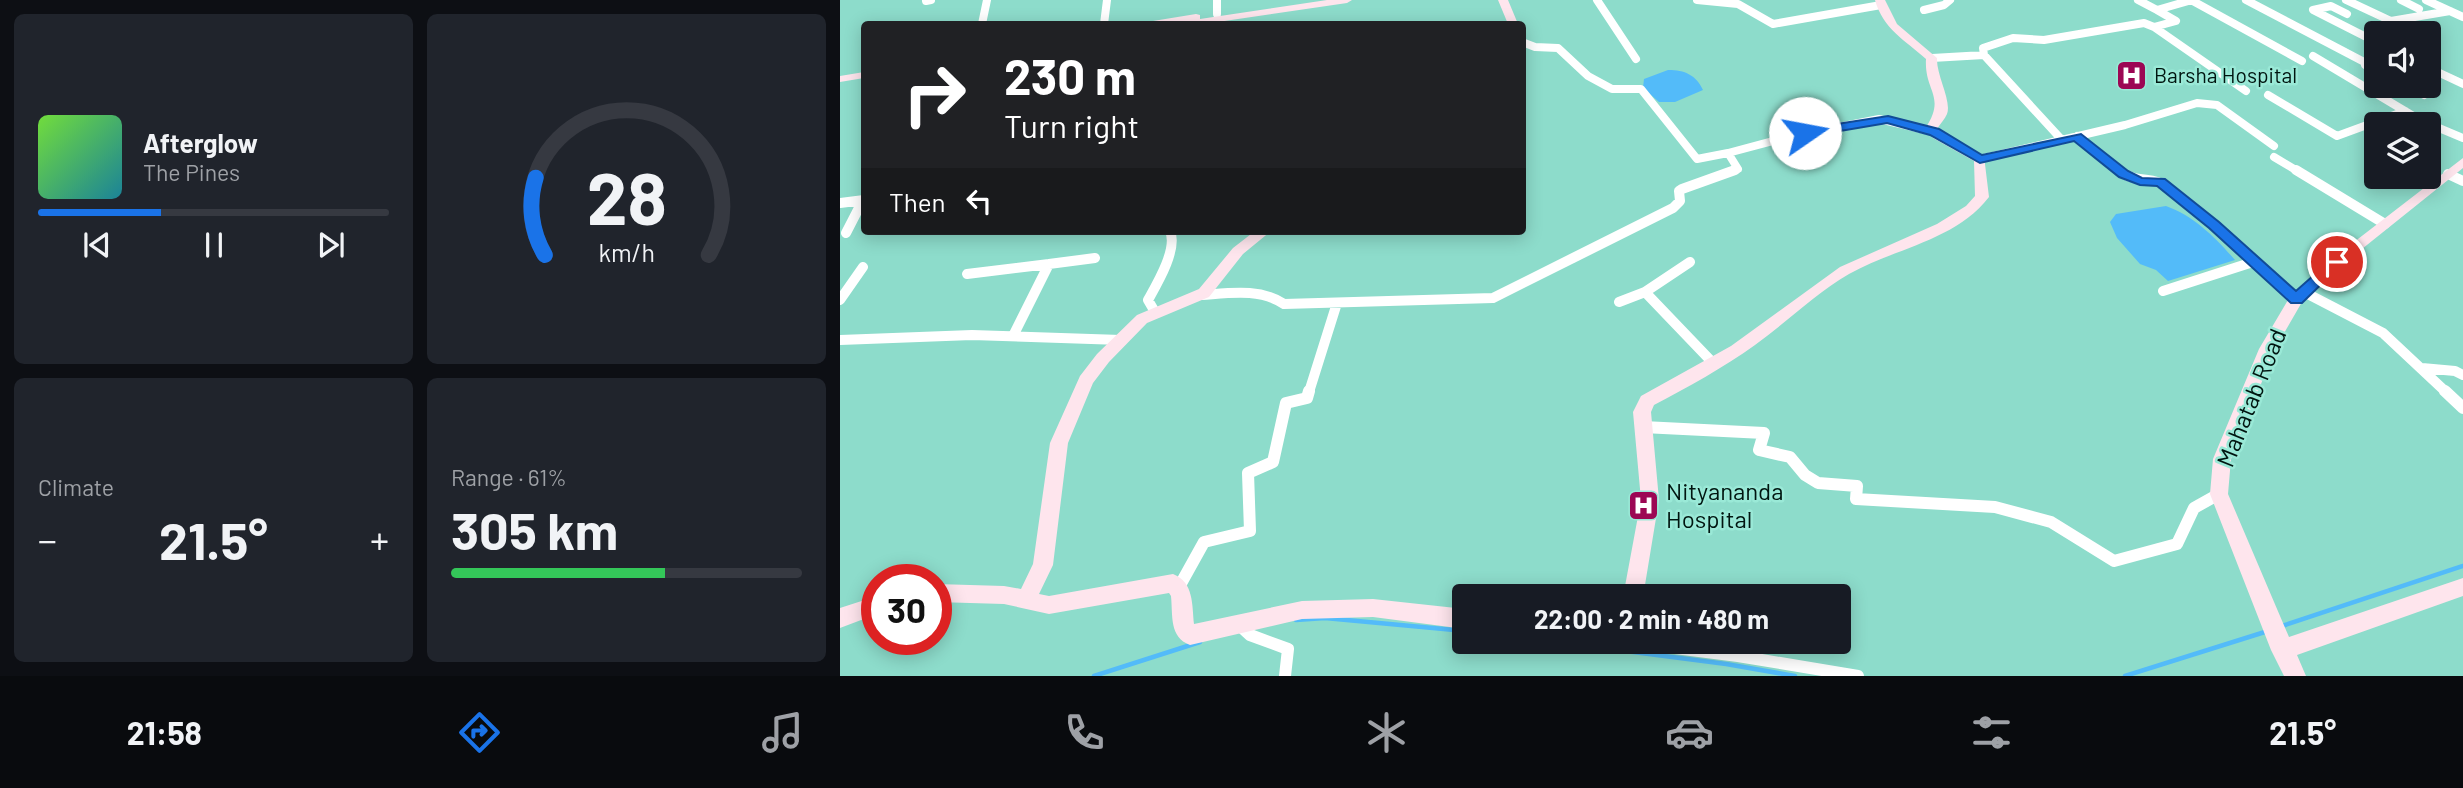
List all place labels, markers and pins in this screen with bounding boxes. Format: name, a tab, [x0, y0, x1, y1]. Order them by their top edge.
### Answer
hospital icon: Barsha Hospital	[2114, 59, 2148, 93]
place label: Barsha Hospital	[2154, 62, 2297, 87]
pin	[2307, 232, 2367, 292]
place label: Nityananda Hospital	[1666, 476, 1783, 533]
hospital icon: Nityananda Hospital	[1626, 489, 1660, 523]

